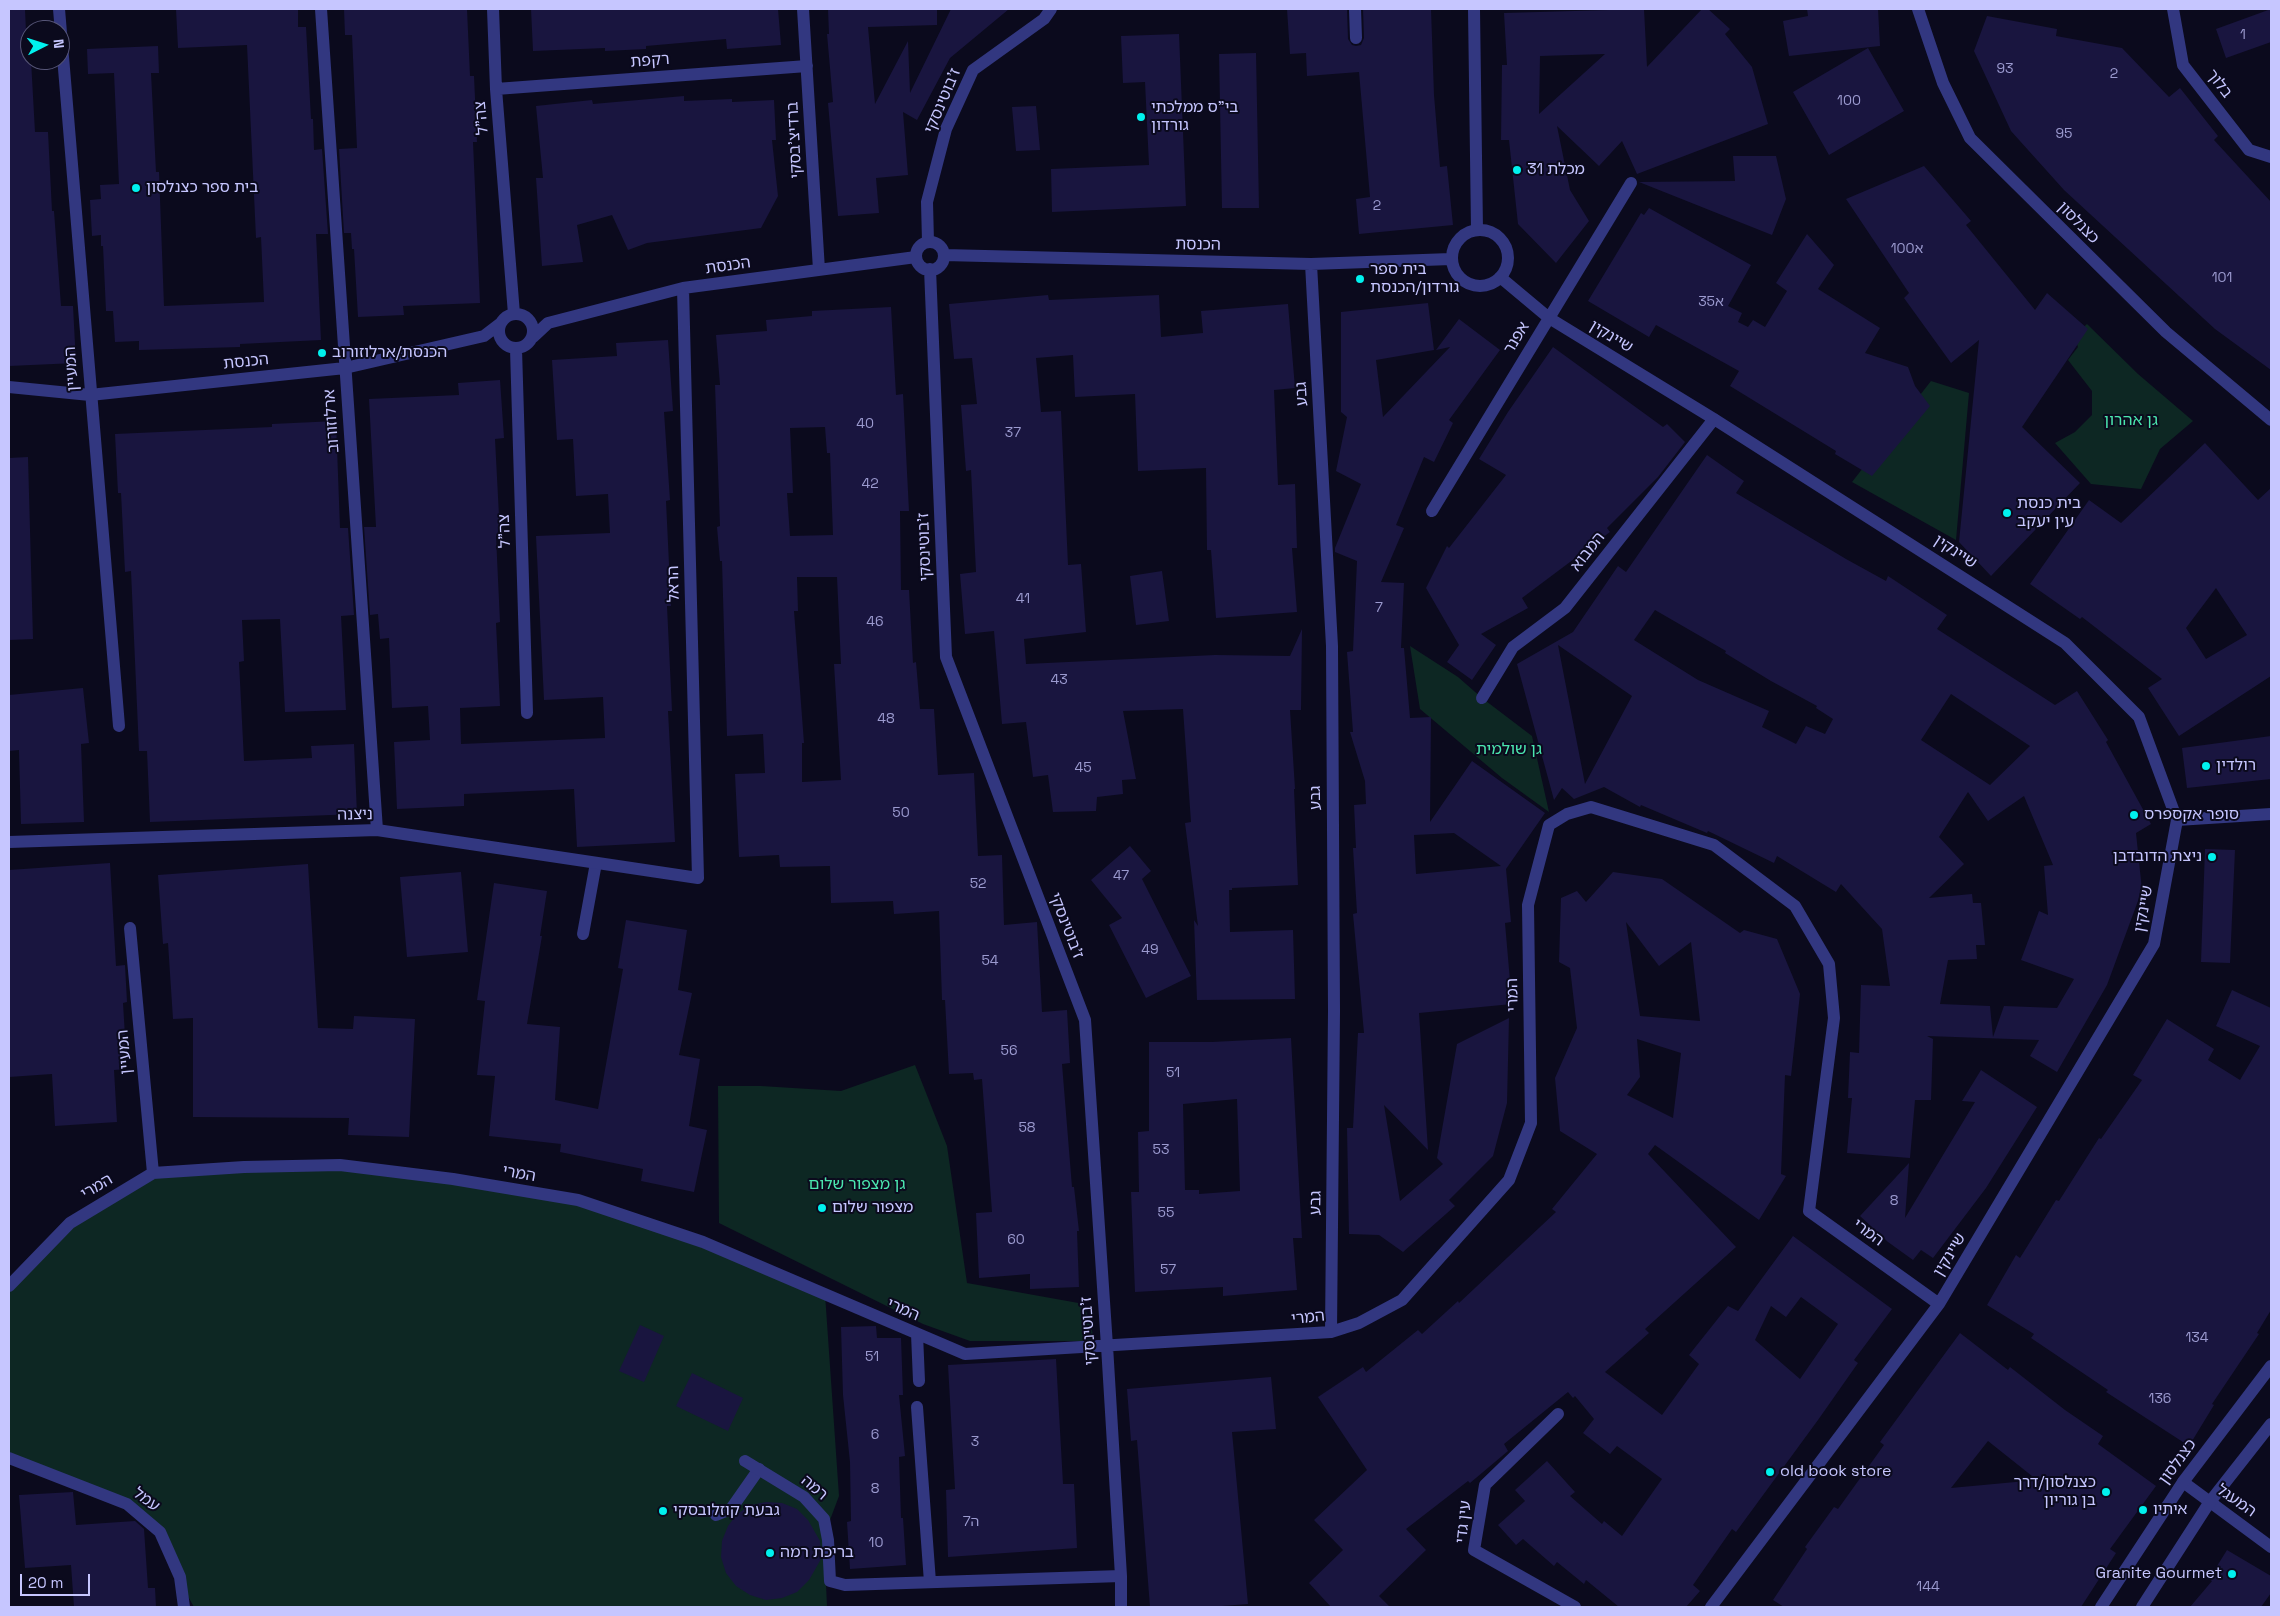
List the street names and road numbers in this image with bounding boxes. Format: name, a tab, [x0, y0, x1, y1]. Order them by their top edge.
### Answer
street label: רקפת	[630, 50, 670, 72]
street label: ז'בוטינסקי	[921, 66, 965, 136]
street label: בלוך	[2202, 66, 2236, 102]
street label: צה"ל	[471, 100, 493, 136]
street label: ברדיצ'בסקי	[783, 101, 807, 179]
street label: כצנלסון	[2053, 198, 2103, 248]
street label: הכנסת	[1175, 235, 1221, 255]
street label: הכנסת	[704, 253, 752, 279]
street label: שיינקין	[1586, 317, 1636, 357]
street label: אפנר	[1500, 319, 1534, 357]
street label: המעיין	[61, 346, 83, 392]
street label: הכנסת	[222, 350, 270, 374]
street label: גבע	[1292, 381, 1312, 407]
street label: ארלוזורוב	[320, 389, 344, 453]
street label: ז'בוטינסקי	[914, 512, 936, 582]
street label: צה"ל	[495, 514, 515, 548]
street label: המבוא	[1567, 528, 1609, 576]
street label: שיינקין	[1930, 531, 1980, 573]
street label: הראל	[664, 565, 684, 603]
street label: גבע	[1306, 786, 1326, 810]
street label: ניצנה	[337, 805, 373, 825]
street label: שיינקין	[2130, 884, 2158, 934]
street label: ז'בוטינסקי	[1045, 890, 1087, 962]
street label: המרי	[1503, 978, 1523, 1012]
street label: המעיין	[113, 1029, 137, 1075]
street label: המרי	[501, 1162, 537, 1186]
street label: המרי	[78, 1170, 116, 1204]
street label: גבע	[1306, 1190, 1326, 1216]
street label: המרי	[1849, 1215, 1887, 1251]
street label: שיינקין	[1930, 1230, 1970, 1280]
street label: המרי	[884, 1295, 922, 1325]
street label: ז'בוטינסקי	[1077, 1296, 1101, 1366]
street label: המרי	[1290, 1307, 1326, 1329]
street label: כצנלסון	[2155, 1435, 2201, 1489]
street label: רמה	[797, 1471, 831, 1505]
street label: המעגל	[2212, 1480, 2260, 1522]
street label: עמל	[129, 1484, 163, 1516]
street label: עין גדי	[1452, 1500, 1476, 1544]

